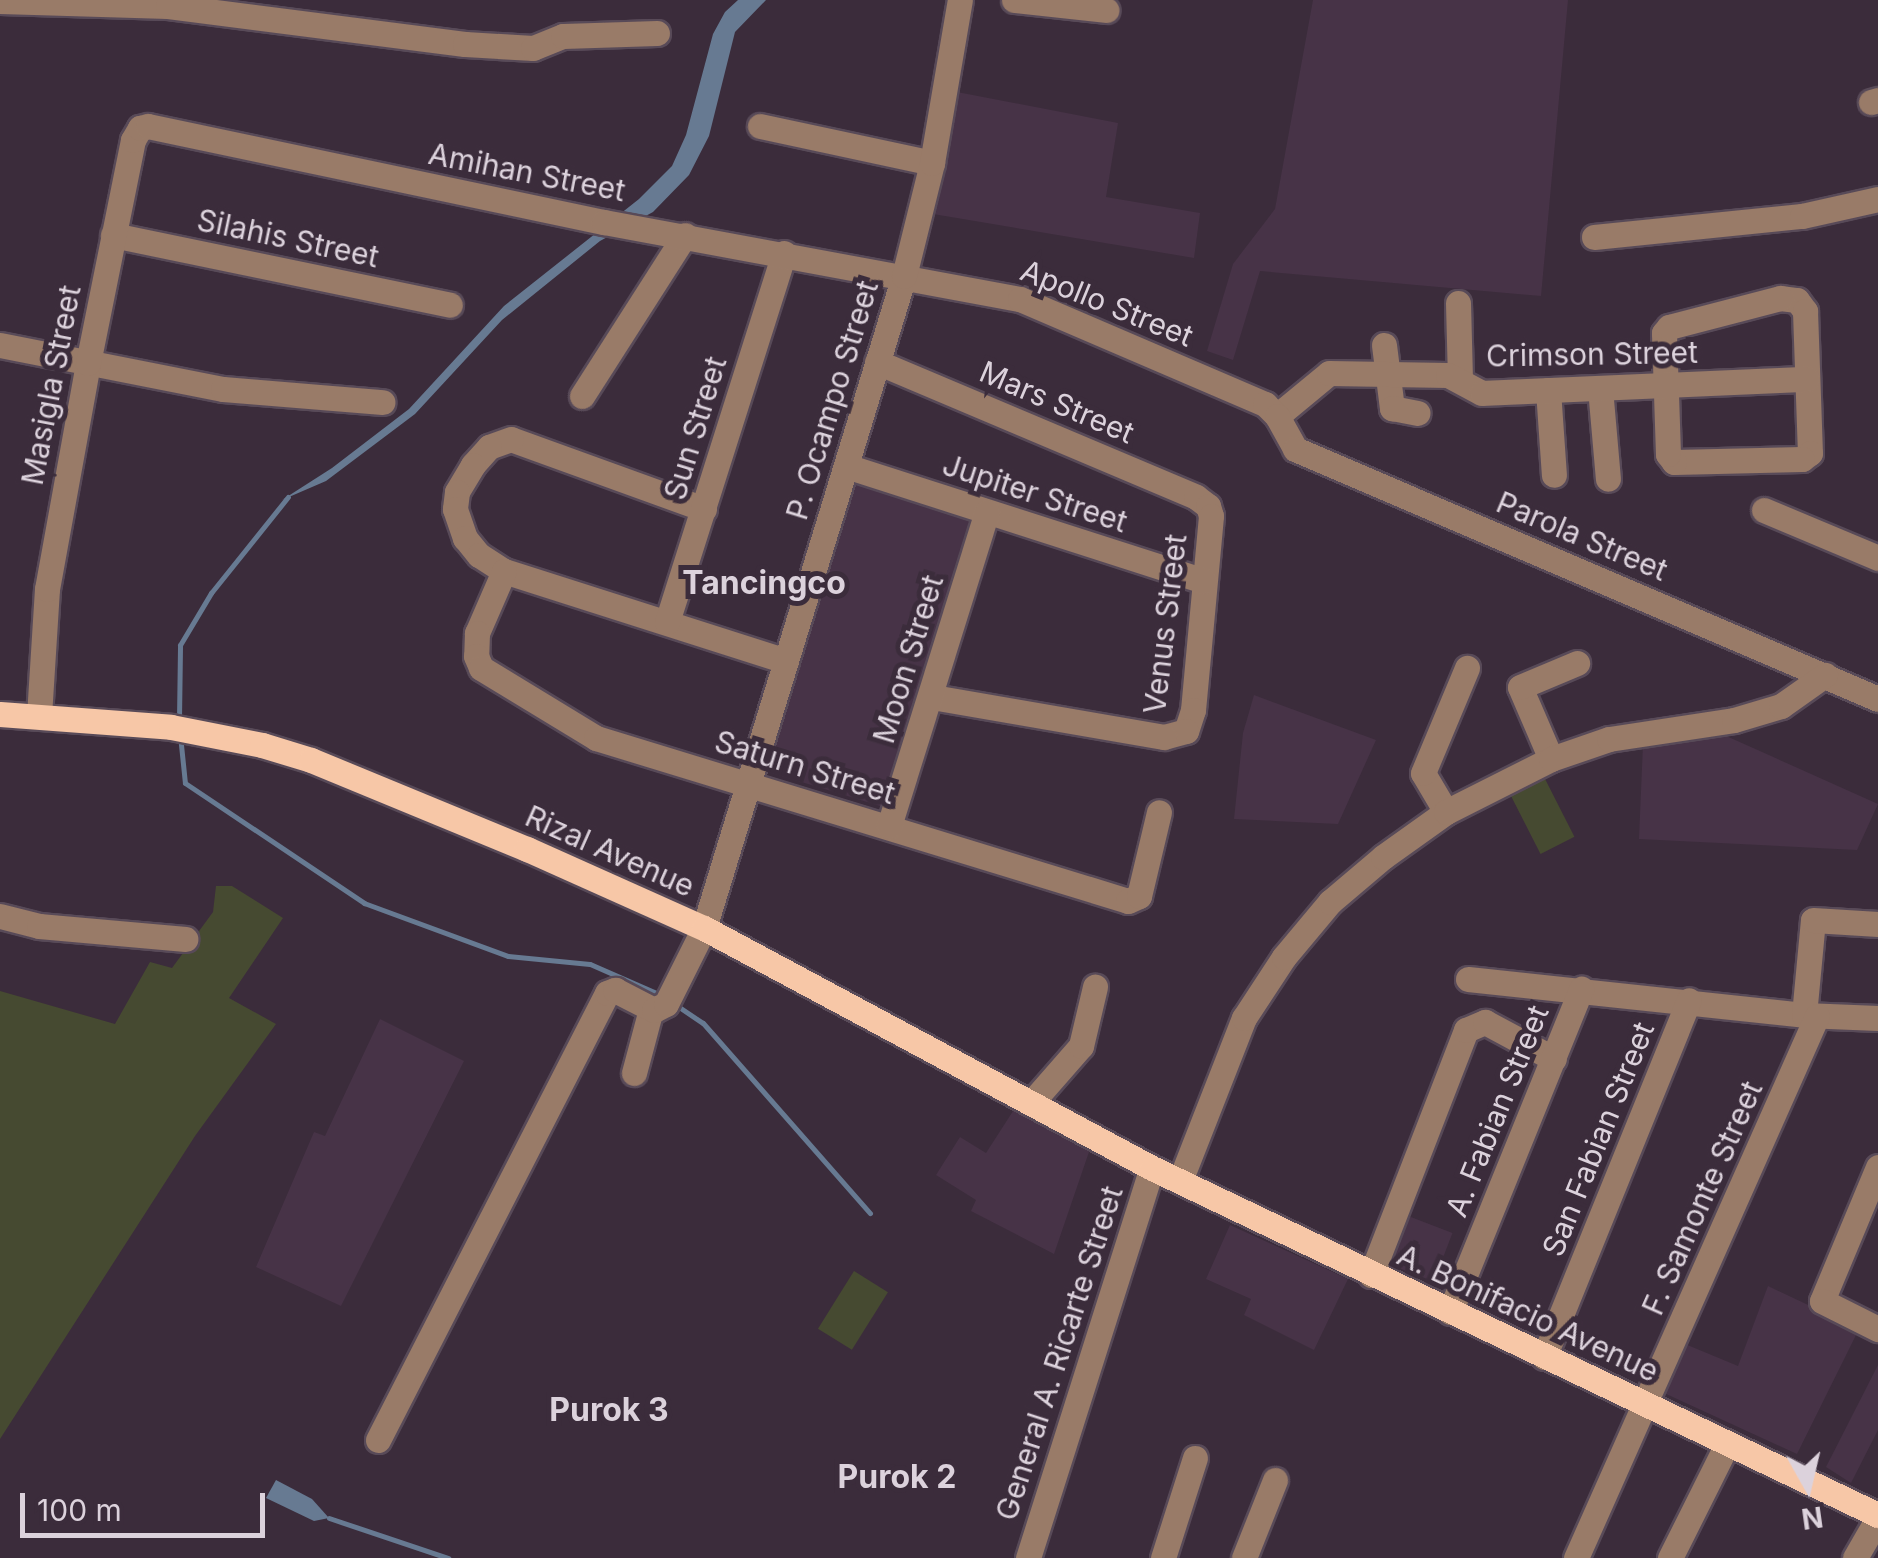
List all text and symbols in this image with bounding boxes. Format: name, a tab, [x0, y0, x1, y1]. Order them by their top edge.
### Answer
street label: Amihan Street	[426, 135, 628, 209]
street label: Silahis Street	[194, 201, 382, 275]
street label: Apollo Street	[1016, 252, 1198, 354]
street label: P. Ocampo Street	[779, 276, 885, 524]
street label: Masigla Street	[14, 282, 88, 488]
street label: Crimson Street	[1486, 334, 1698, 374]
street label: Sun Street	[656, 352, 734, 504]
street label: Mars Street	[974, 353, 1140, 451]
street label: Jupiter Street	[938, 446, 1132, 540]
street label: Parola Street	[1491, 484, 1673, 588]
street label: Venus Street	[1136, 532, 1194, 716]
district label: Tancingco	[682, 564, 846, 602]
street label: Moon Street	[865, 571, 951, 747]
street label: Saturn Street	[711, 723, 899, 811]
street label: Rizal Avenue	[520, 798, 700, 904]
street label: A. Fabian Street	[1438, 1000, 1556, 1222]
street label: San Fabian Street	[1535, 1017, 1661, 1261]
street label: F. Samonte Street	[1634, 1076, 1770, 1320]
street label: General A. Ricarte Street	[988, 1181, 1130, 1525]
street label: A. Bonifacio Avenue	[1392, 1237, 1664, 1389]
district label: Purok 3	[549, 1391, 669, 1429]
north arrow	[1758, 1438, 1858, 1538]
district label: Purok 2	[838, 1458, 956, 1496]
scale bar	[25, 1473, 270, 1535]
text: 100 m	[37, 1492, 122, 1528]
text: N	[1799, 1499, 1825, 1536]

